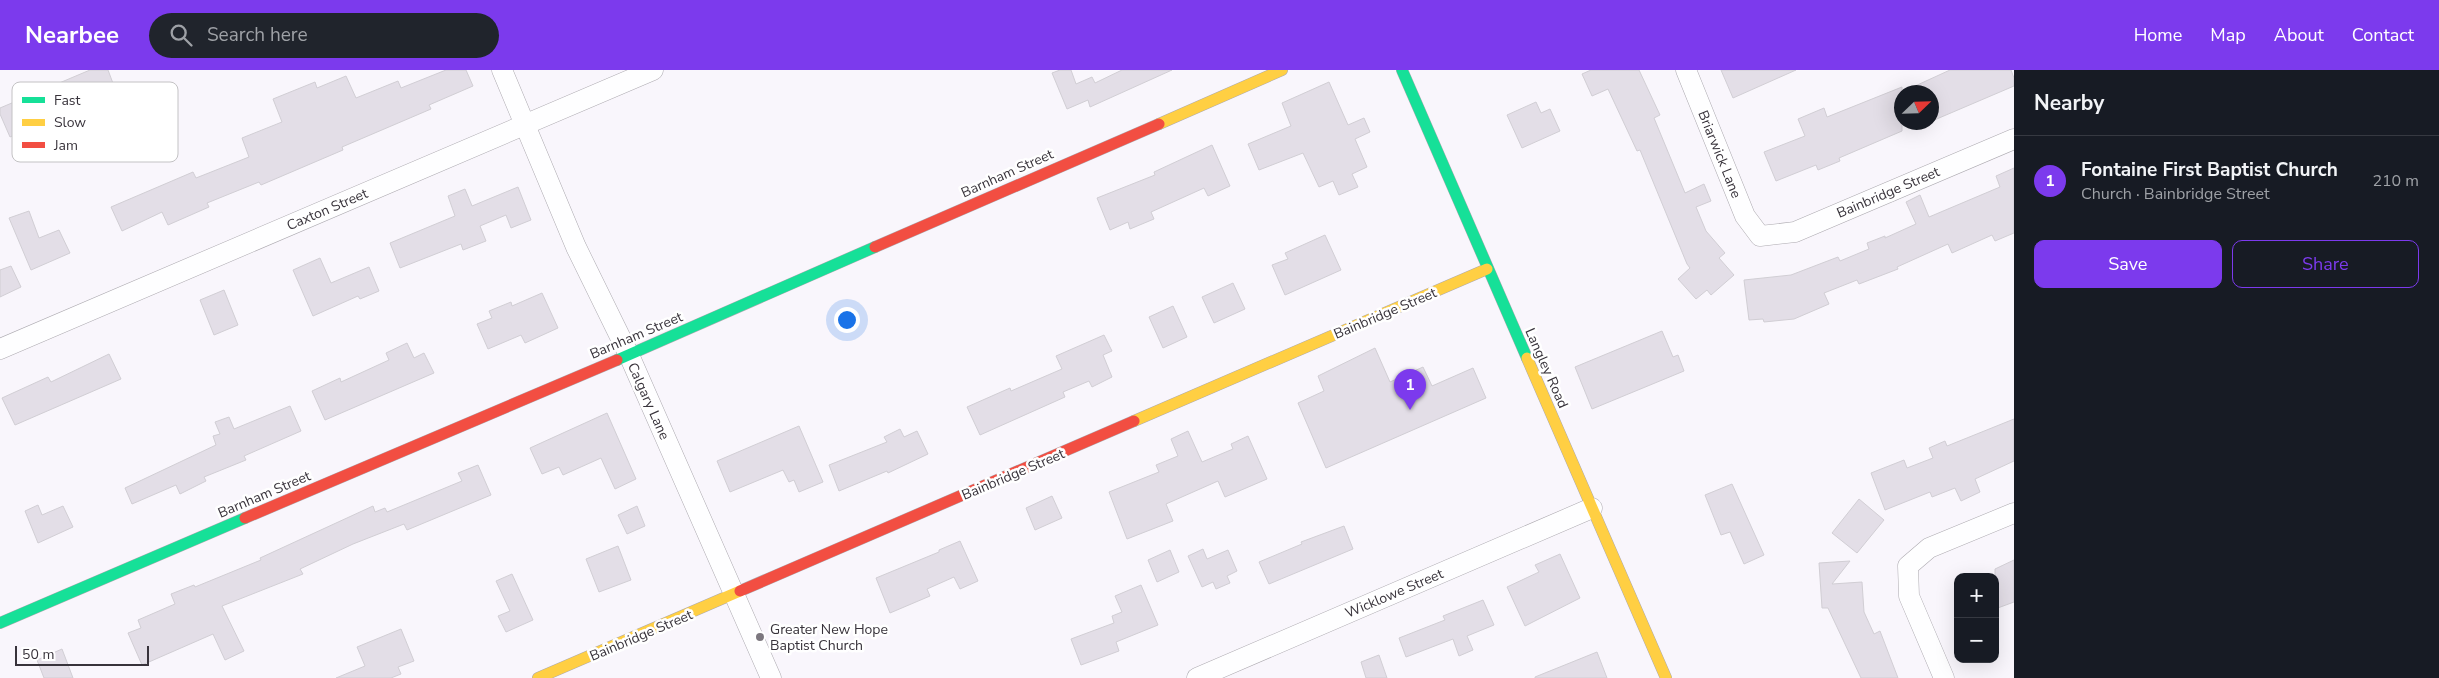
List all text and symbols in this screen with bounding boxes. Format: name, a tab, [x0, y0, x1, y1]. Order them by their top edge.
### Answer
search box	[149, 13, 499, 58]
text: Nearbee	[25, 19, 119, 51]
icon: search	[167, 21, 195, 49]
text: Search here	[207, 22, 308, 48]
text: Home	[2134, 23, 2182, 47]
text: Map	[2210, 23, 2246, 47]
text: About	[2274, 23, 2324, 47]
text: Contact	[2352, 23, 2414, 47]
legend	[12, 82, 178, 162]
north arrow	[1894, 85, 1939, 130]
text: Nearby	[2034, 89, 2104, 117]
text: Fast	[54, 91, 80, 110]
street label: Briarwick Lane	[1693, 107, 1746, 201]
text: Slow	[54, 113, 86, 132]
text: Jam	[53, 136, 78, 155]
street label: Barnham Street	[958, 145, 1056, 202]
text: Fontaine First Baptist Church	[2081, 157, 2338, 183]
street label: Bainbridge Street	[1834, 162, 1943, 223]
text: 1	[2045, 170, 2055, 192]
text: 210 m	[2372, 170, 2419, 192]
text: Church · Bainbridge Street	[2081, 183, 2270, 205]
street label: Caxton Street	[284, 184, 371, 235]
button: Save	[2034, 240, 2222, 288]
button: Share	[2232, 240, 2419, 288]
street label: Bainbridge Street	[1331, 283, 1440, 344]
street label: Barnham Street	[587, 307, 686, 364]
your location	[834, 307, 860, 333]
street label: Langley Road	[1520, 325, 1573, 411]
street label: Calgary Lane	[623, 359, 674, 443]
pin: 1	[1394, 369, 1426, 410]
street label: Bainbridge Street	[959, 444, 1068, 505]
street label: Barnham Street	[215, 466, 314, 523]
street label: Wicklowe Street	[1342, 564, 1446, 623]
map controls	[1954, 573, 1999, 663]
button: +	[1954, 573, 1999, 618]
street label: Bainbridge Street	[587, 605, 696, 666]
button: −	[1954, 618, 1999, 663]
place label: Greater New Hope Baptist Church	[770, 620, 888, 655]
marker: Greater New Hope Baptist Church	[754, 631, 766, 643]
scale bar	[15, 643, 149, 666]
text: 50 m	[22, 645, 54, 664]

